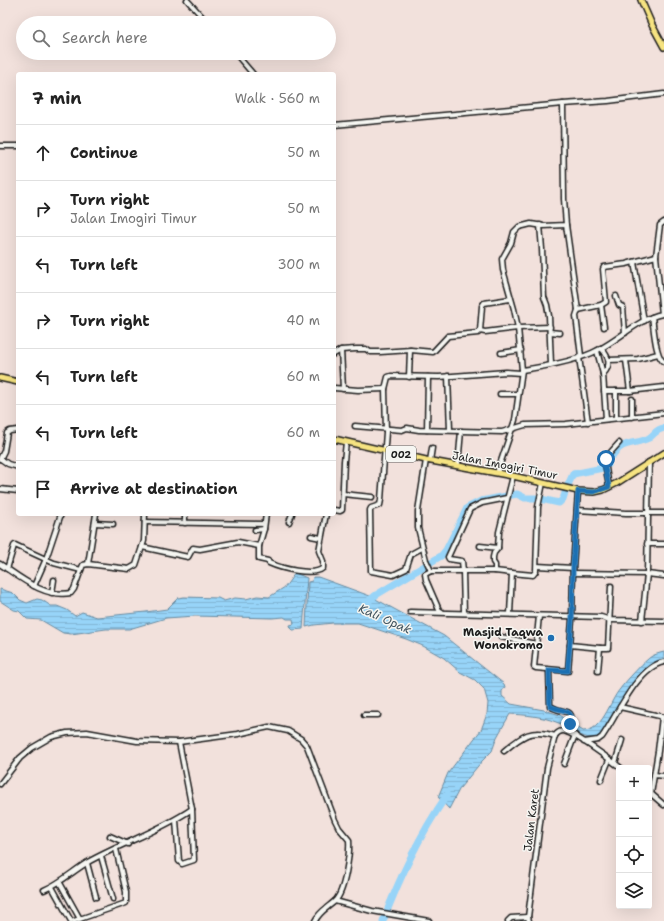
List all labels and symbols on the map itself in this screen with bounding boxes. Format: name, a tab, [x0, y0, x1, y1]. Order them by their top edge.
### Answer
road number: 002	[386, 446, 416, 462]
street label: Jalan Imogiri Timur	[451, 448, 559, 483]
route start	[597, 450, 615, 468]
water label: Kali Opak	[356, 600, 414, 638]
place label: Masjid Taqwa Wonokromo	[463, 625, 543, 653]
marker: Masjid Taqwa Wonokromo	[546, 633, 556, 643]
route end	[561, 715, 579, 733]
street label: Jalan Karet	[520, 788, 543, 852]

